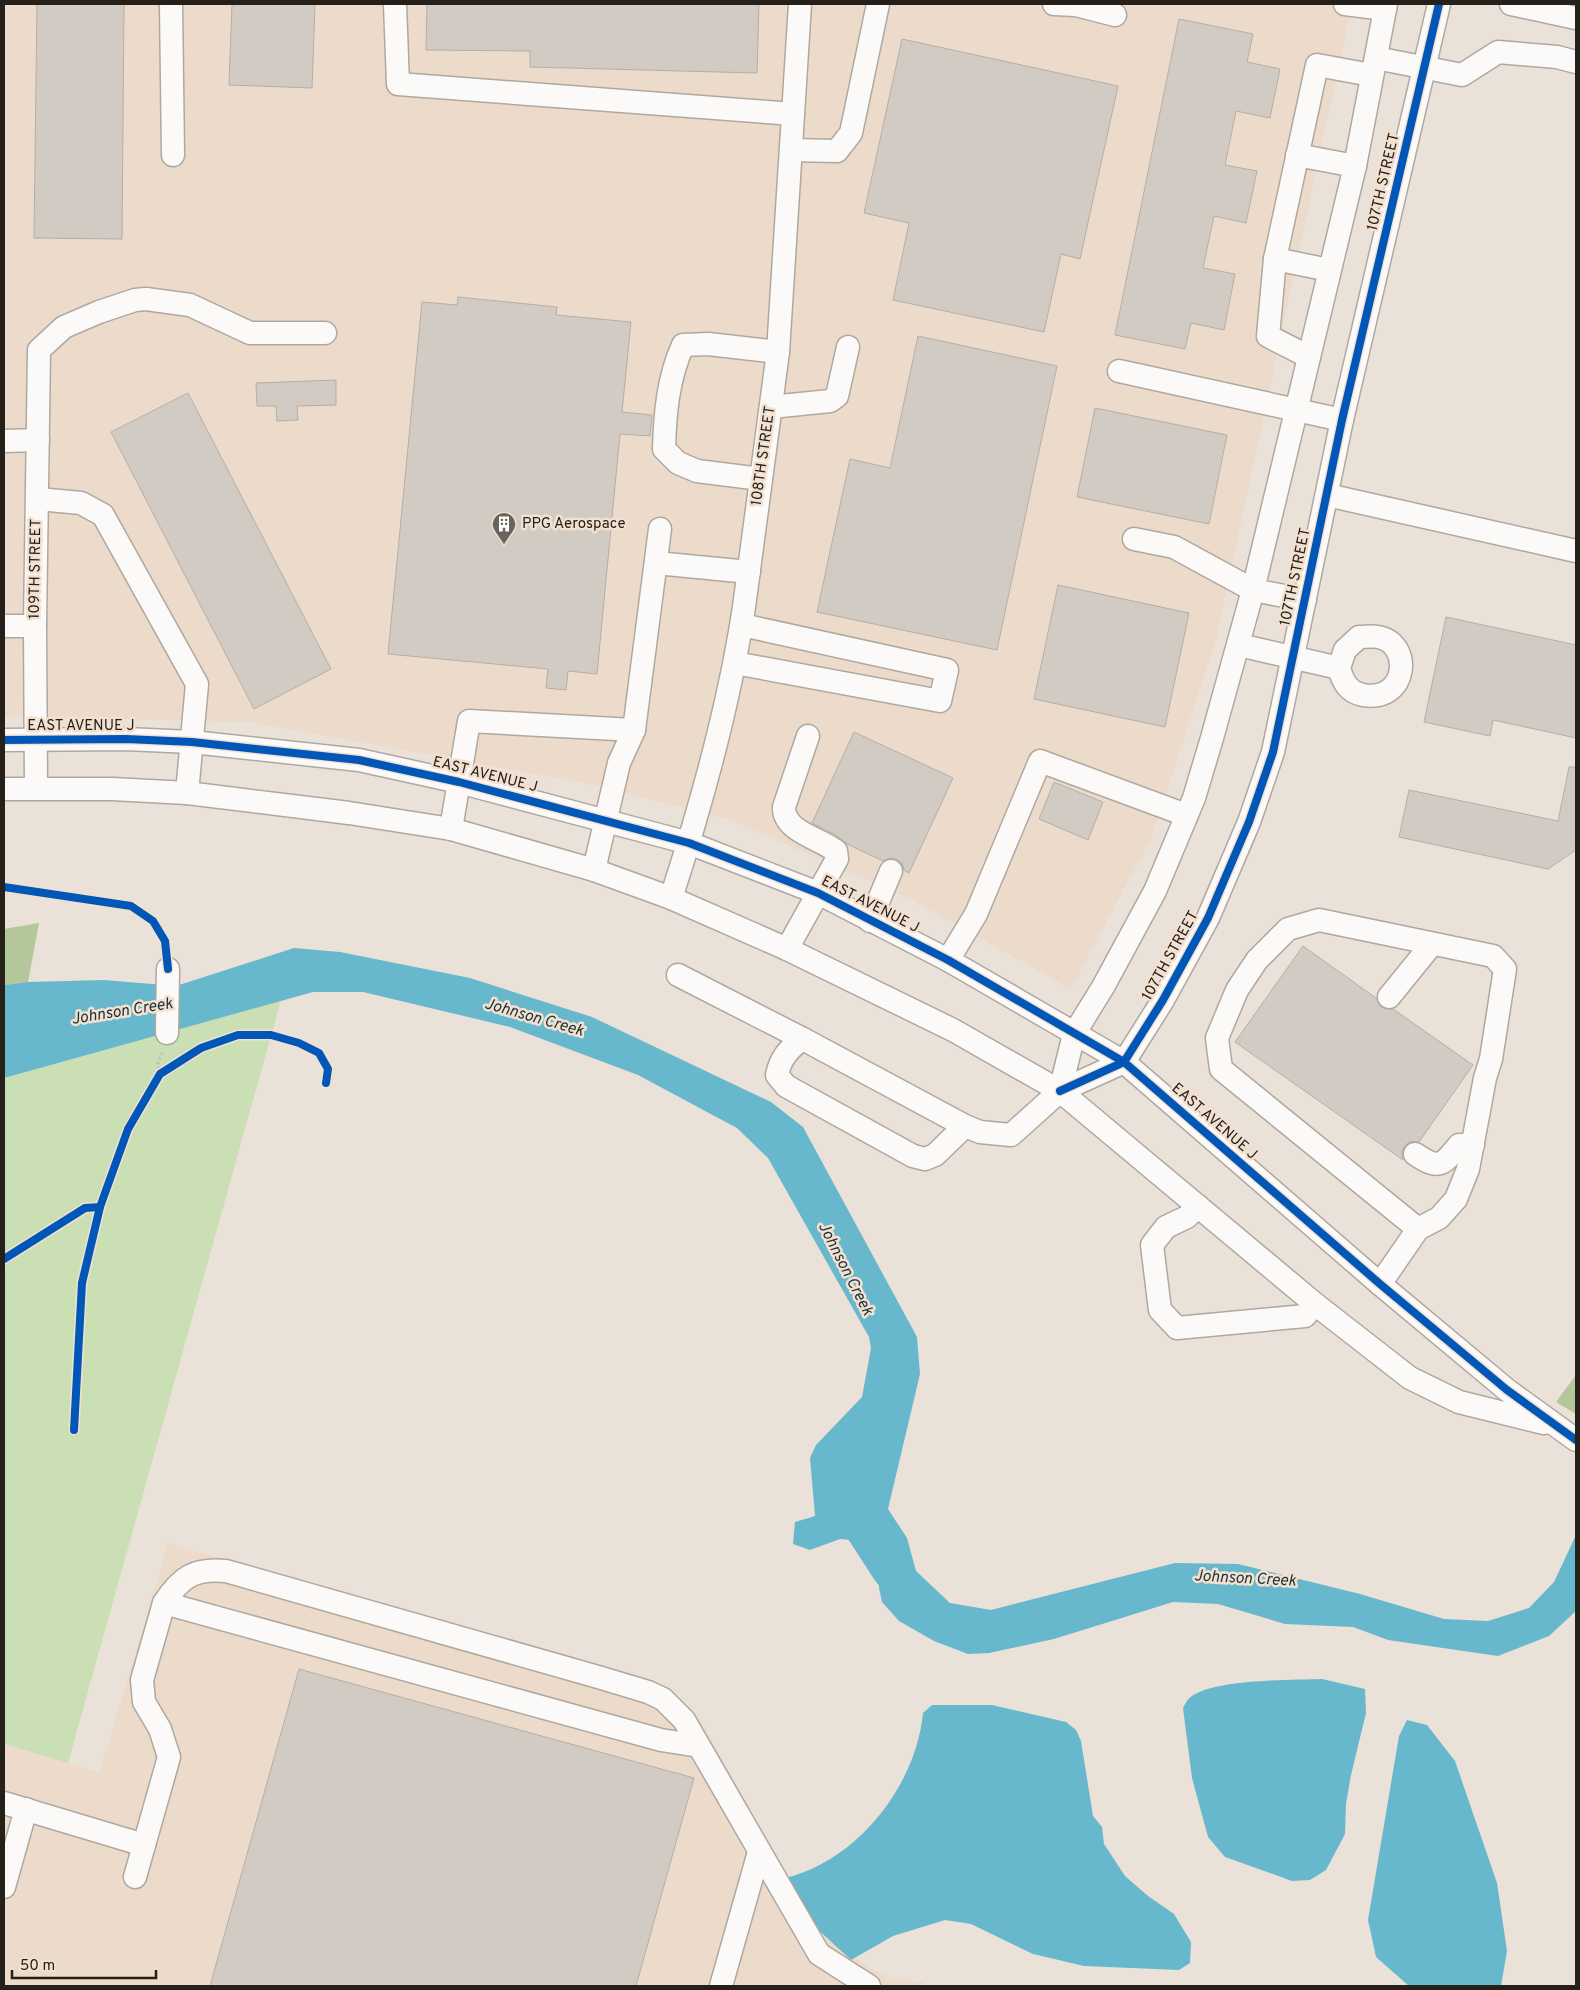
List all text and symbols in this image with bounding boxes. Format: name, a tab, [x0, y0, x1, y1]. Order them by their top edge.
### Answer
street label: 107TH STREET	[1364, 131, 1404, 233]
street label: 108TH STREET	[748, 405, 780, 507]
building icon: PPG Aerospace	[491, 511, 517, 545]
place label: PPG Aerospace	[522, 515, 625, 534]
street label: 109TH STREET	[26, 519, 46, 619]
street label: 107TH STREET	[1276, 526, 1316, 628]
street label: EAST AVENUE J	[27, 717, 135, 736]
street label: EAST AVENUE J	[431, 753, 539, 797]
street label: EAST AVENUE J	[818, 872, 922, 938]
street label: 107TH STREET	[1138, 908, 1204, 1004]
water label: Johnson Creek	[70, 994, 175, 1030]
water label: Johnson Creek	[482, 994, 587, 1042]
street label: EAST AVENUE J	[1167, 1080, 1261, 1164]
water label: Johnson Creek	[813, 1219, 878, 1320]
water label: Johnson Creek	[1193, 1566, 1298, 1592]
scale bar	[12, 1948, 156, 1980]
text: 50 m	[20, 1957, 55, 1976]

